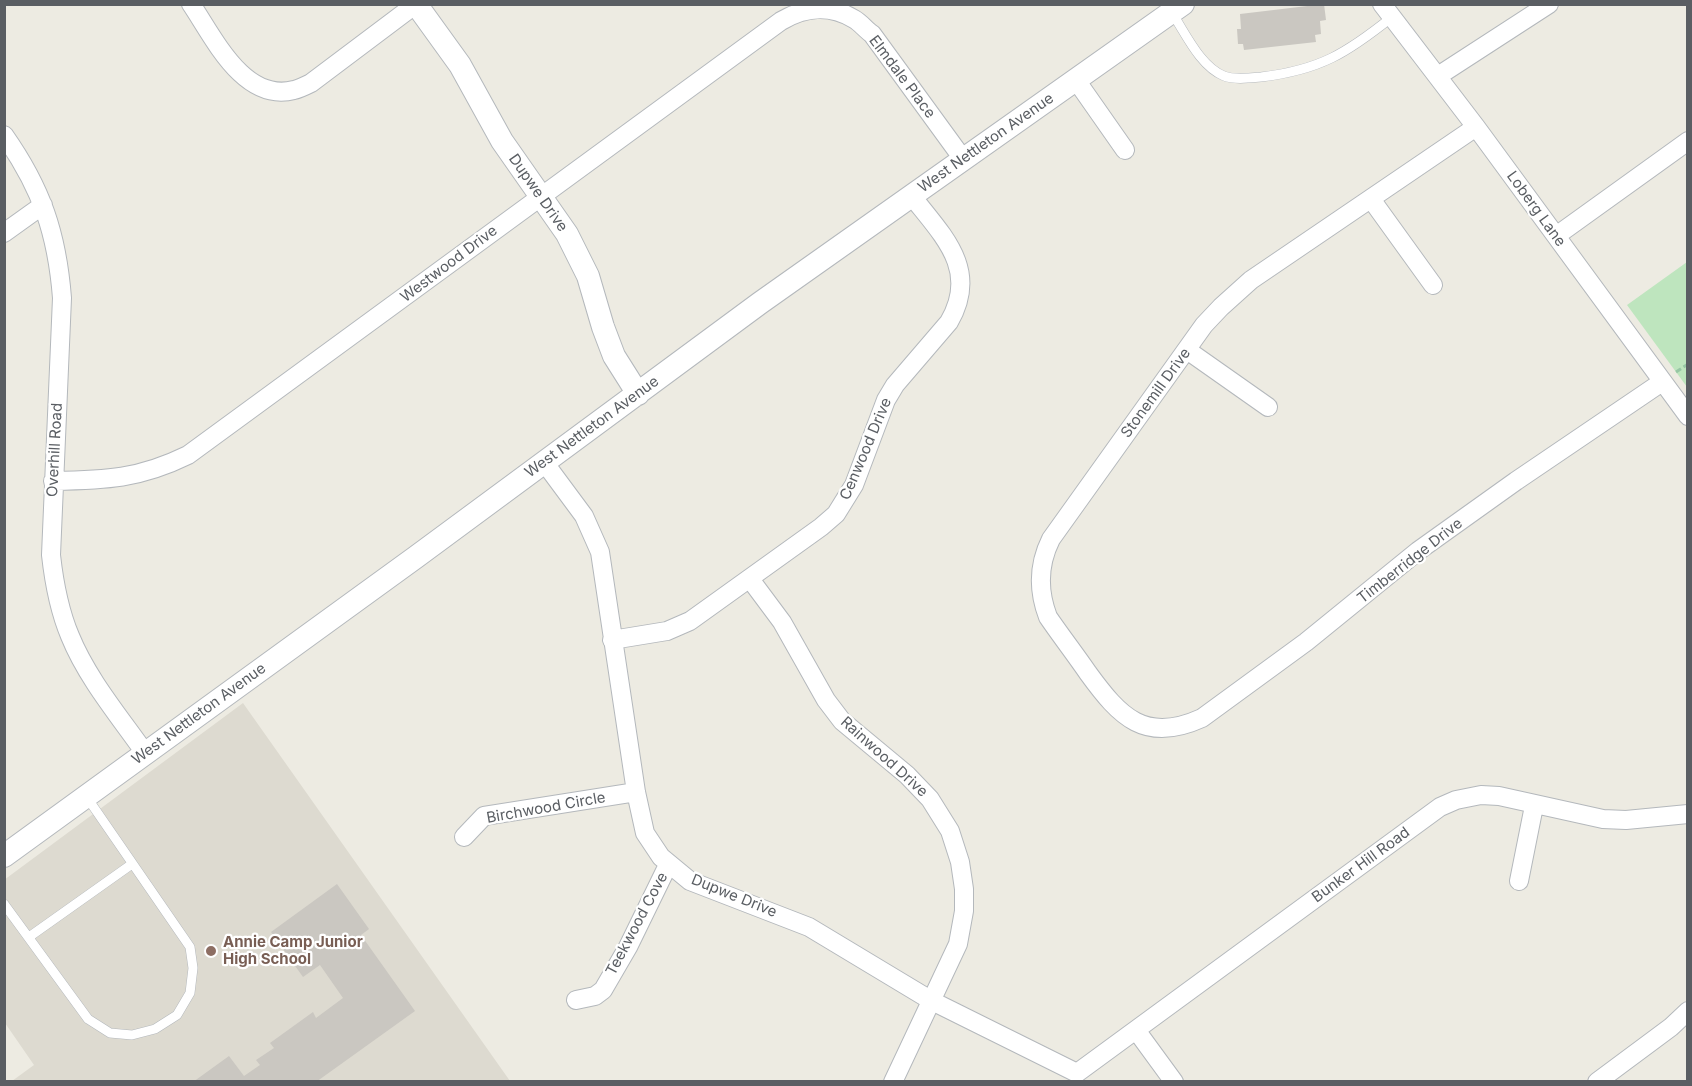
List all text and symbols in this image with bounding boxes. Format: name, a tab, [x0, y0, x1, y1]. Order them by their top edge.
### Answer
street label: Elmdale Place	[865, 32, 939, 122]
street label: West Nettleton Avenue	[915, 89, 1057, 197]
street label: Dupwe Drive	[505, 151, 571, 235]
street label: Loberg Lane	[1503, 168, 1569, 250]
street label: Westwood Drive	[397, 222, 501, 306]
street label: Stonemill Drive	[1117, 345, 1195, 441]
street label: West Nettleton Avenue	[522, 372, 662, 482]
street label: Cenwood Drive	[836, 395, 896, 503]
street label: Overhill Road	[44, 402, 66, 498]
street label: Timberridge Drive	[1354, 514, 1466, 608]
street label: West Nettleton Avenue	[129, 659, 269, 769]
street label: Rainwood Drive	[837, 713, 931, 801]
street label: Birchwood Circle	[485, 789, 607, 827]
street label: Bunker Hill Road	[1309, 823, 1413, 907]
street label: Teekwood Cove	[602, 869, 672, 979]
street label: Dupwe Drive	[689, 871, 779, 921]
place label: Annie Camp Junior High School	[223, 933, 363, 968]
marker: Annie Camp Junior High School	[204, 944, 218, 958]

